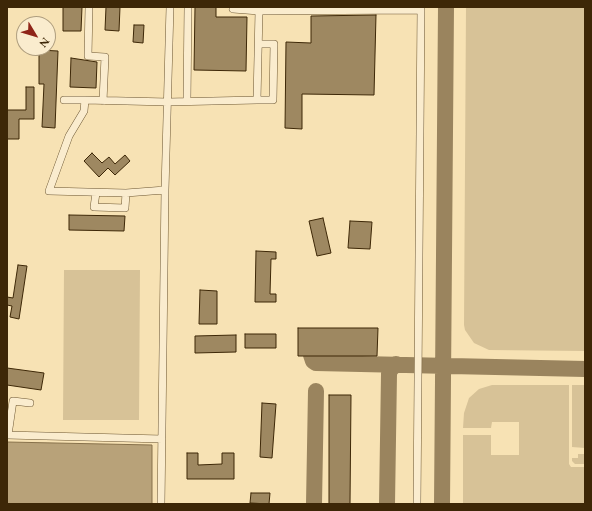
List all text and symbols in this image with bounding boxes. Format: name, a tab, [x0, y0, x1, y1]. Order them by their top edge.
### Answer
north arrow	[16, 16, 56, 56]
text: N	[36, 35, 53, 51]

